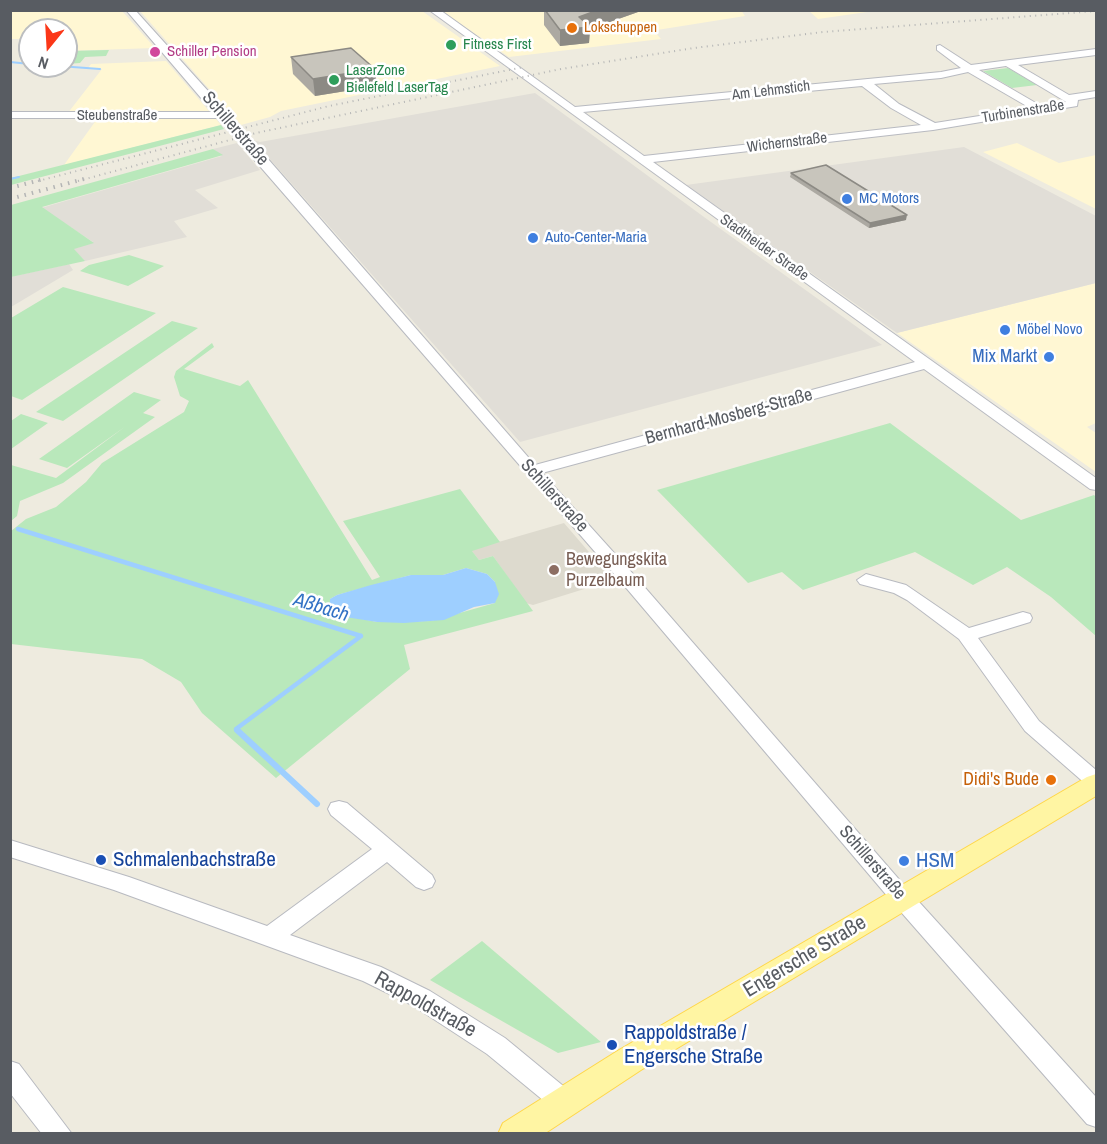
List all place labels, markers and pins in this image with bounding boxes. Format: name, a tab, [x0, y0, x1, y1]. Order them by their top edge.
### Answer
place label: Lokschuppen	[584, 19, 657, 37]
marker: Lokschuppen	[565, 21, 579, 35]
place label: Fitness First	[463, 36, 531, 54]
marker: Fitness First	[444, 38, 458, 52]
place label: Schiller Pension	[167, 43, 257, 61]
marker: Schiller Pension	[148, 45, 162, 59]
place label: LaserZone Bielefeld LaserTag	[346, 62, 448, 97]
marker: LaserZone Bielefeld LaserTag	[327, 73, 341, 87]
place label: MC Motors	[859, 190, 919, 208]
marker: MC Motors	[840, 192, 854, 206]
place label: Auto-Center-Maria	[545, 229, 647, 247]
marker: Auto-Center-Maria	[526, 231, 540, 245]
place label: Möbel Novo	[1017, 321, 1083, 339]
marker: Möbel Novo	[998, 323, 1012, 337]
place label: Mix Markt	[972, 346, 1037, 368]
marker: Mix Markt	[1042, 350, 1056, 364]
place label: Bewegungskita Purzelbaum	[566, 549, 667, 592]
marker: Bewegungskita Purzelbaum	[547, 563, 561, 577]
place label: Didi's Bude	[963, 769, 1039, 791]
marker: Didi's Bude	[1044, 773, 1058, 787]
place label: Schmalenbachstraße	[113, 847, 276, 873]
place label: HSM	[916, 848, 954, 874]
marker: Schmalenbachstraße	[94, 853, 108, 867]
marker: HSM	[897, 854, 911, 868]
place label: Rappoldstraße / Engersche Straße	[624, 1020, 763, 1070]
marker: Rappoldstraße / Engersche Straße	[605, 1038, 619, 1052]

